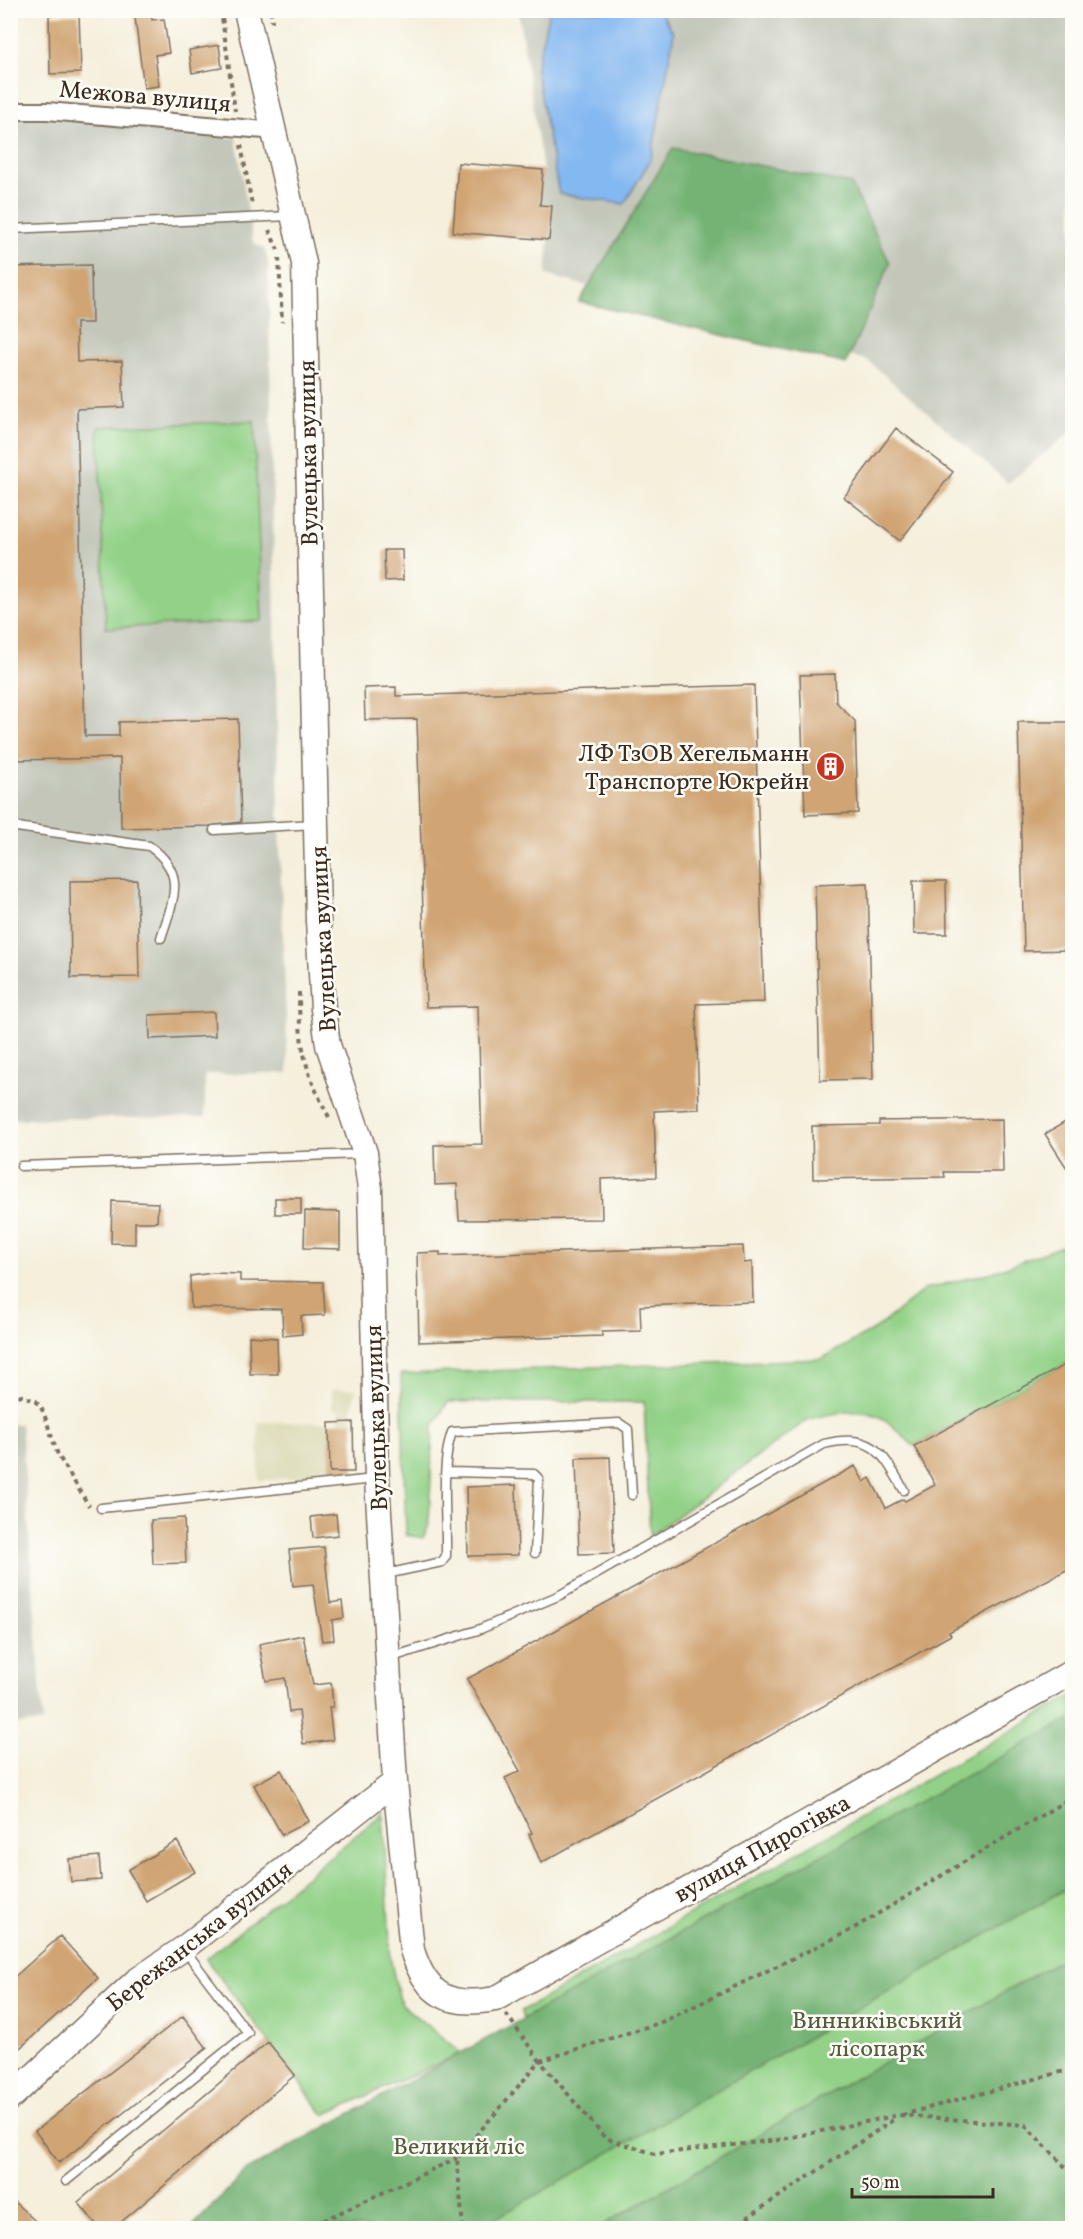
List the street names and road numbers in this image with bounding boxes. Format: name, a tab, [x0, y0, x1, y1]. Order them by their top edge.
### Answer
street label: Межова вулиця	[58, 74, 232, 122]
street label: Вулецька вулиця	[291, 360, 329, 546]
street label: Вулецька вулиця	[303, 845, 347, 1033]
street label: Вулецька вулиця	[358, 1324, 398, 1512]
street label: вулиця Пирогівка	[669, 1787, 857, 1912]
street label: Бережанська вулиця	[100, 1854, 300, 2021]

